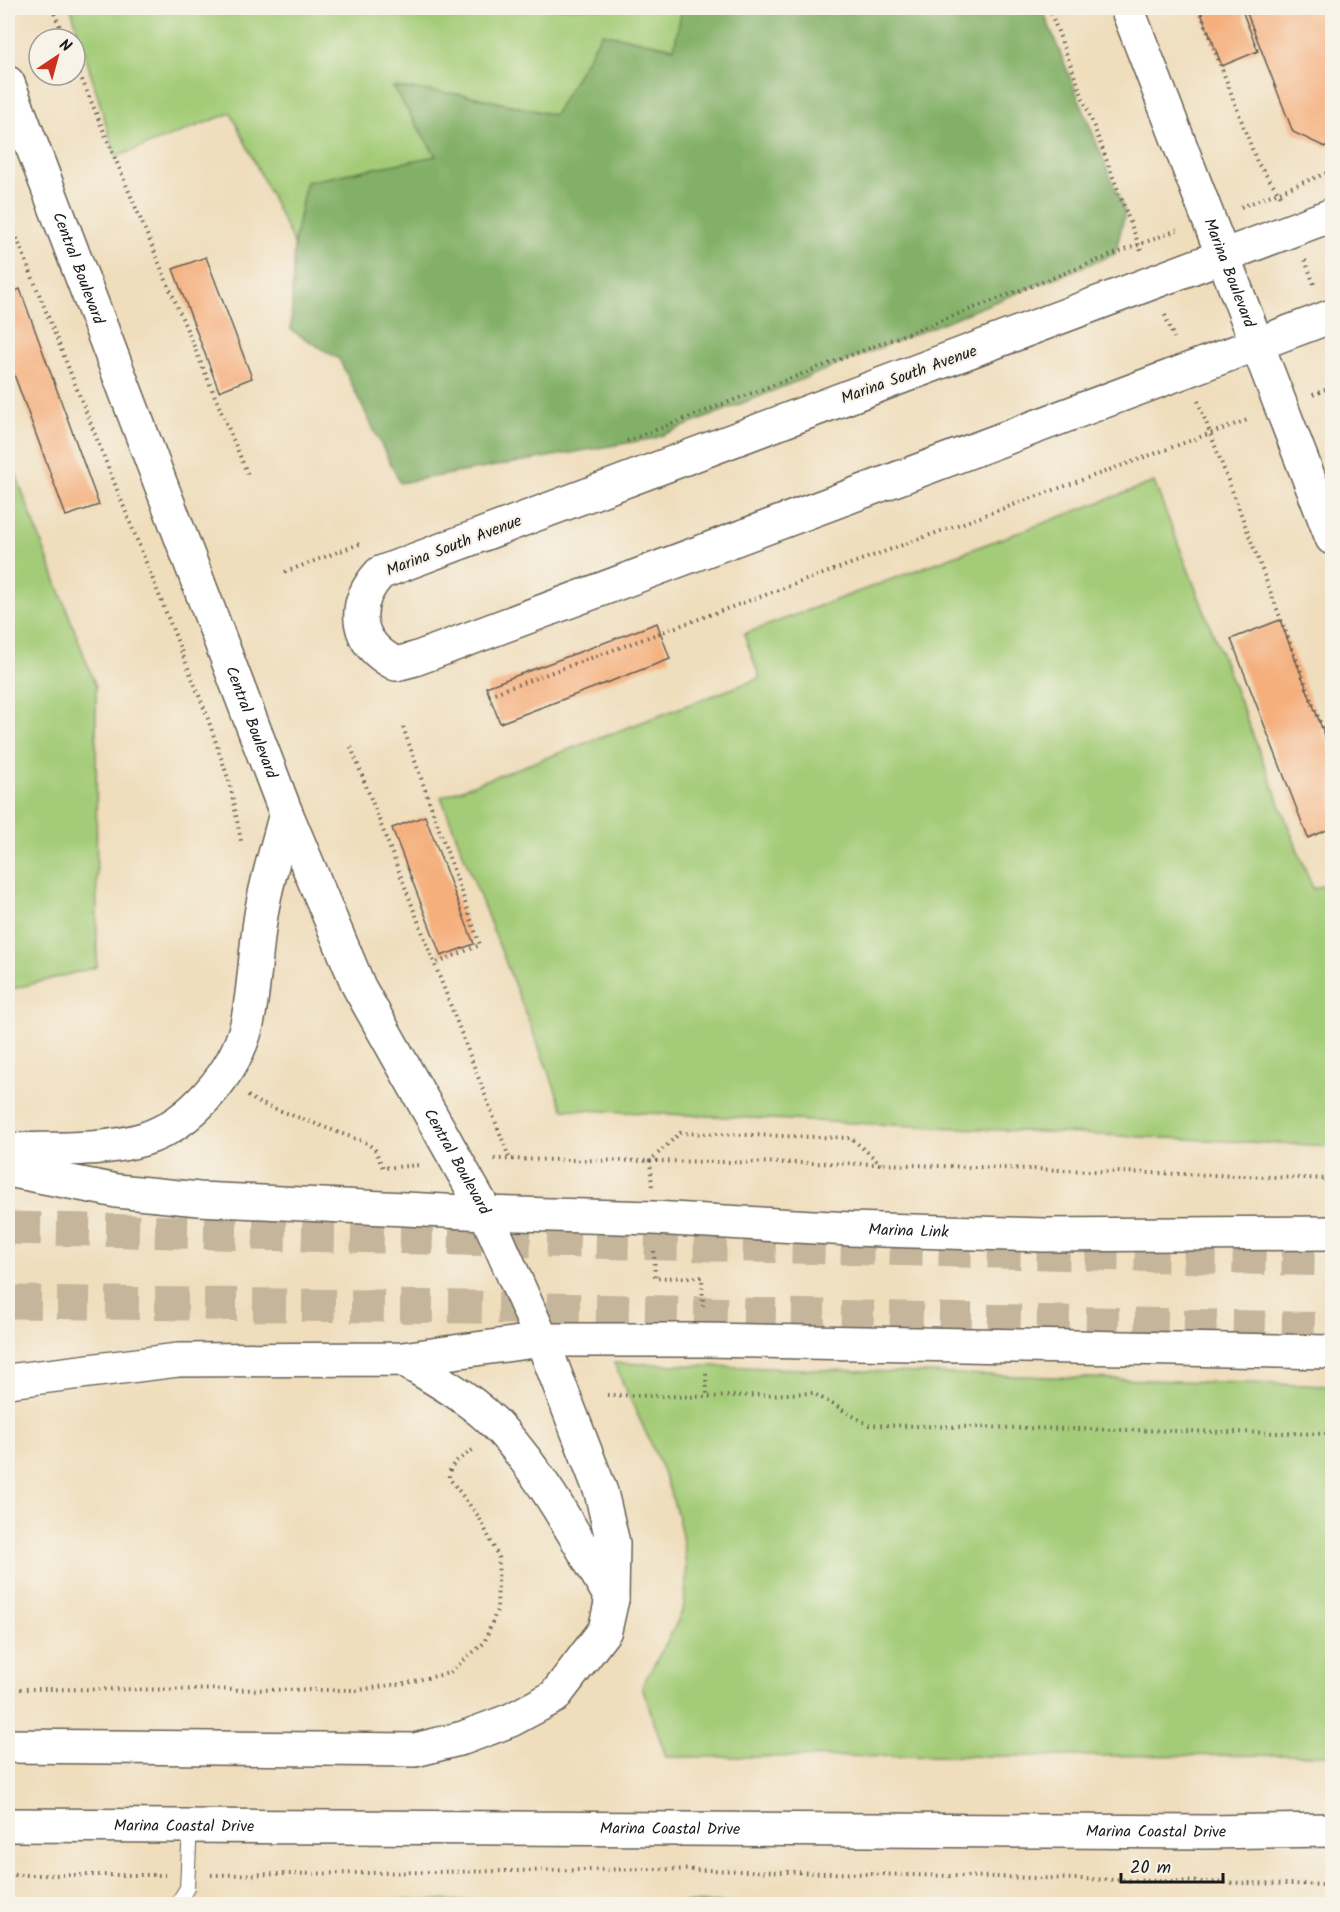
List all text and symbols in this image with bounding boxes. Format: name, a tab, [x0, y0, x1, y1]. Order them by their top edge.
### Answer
north arrow	[27, 27, 87, 87]
text: N	[53, 33, 76, 59]
street label: Central Boulevard	[46, 208, 112, 329]
street label: Marina Boulevard	[1197, 214, 1262, 332]
street label: Marina South Avenue	[837, 339, 981, 411]
street label: Marina South Avenue	[383, 509, 525, 583]
street label: Central Boulevard	[219, 662, 285, 783]
street label: Central Boulevard	[417, 1104, 497, 1220]
street label: Marina Link	[868, 1217, 950, 1245]
street label: Marina Coastal Drive	[114, 1813, 254, 1839]
street label: Marina Coastal Drive	[600, 1816, 740, 1842]
street label: Marina Coastal Drive	[1086, 1819, 1226, 1845]
scale bar	[1121, 1846, 1223, 1884]
text: 20 m	[1130, 1854, 1171, 1883]

